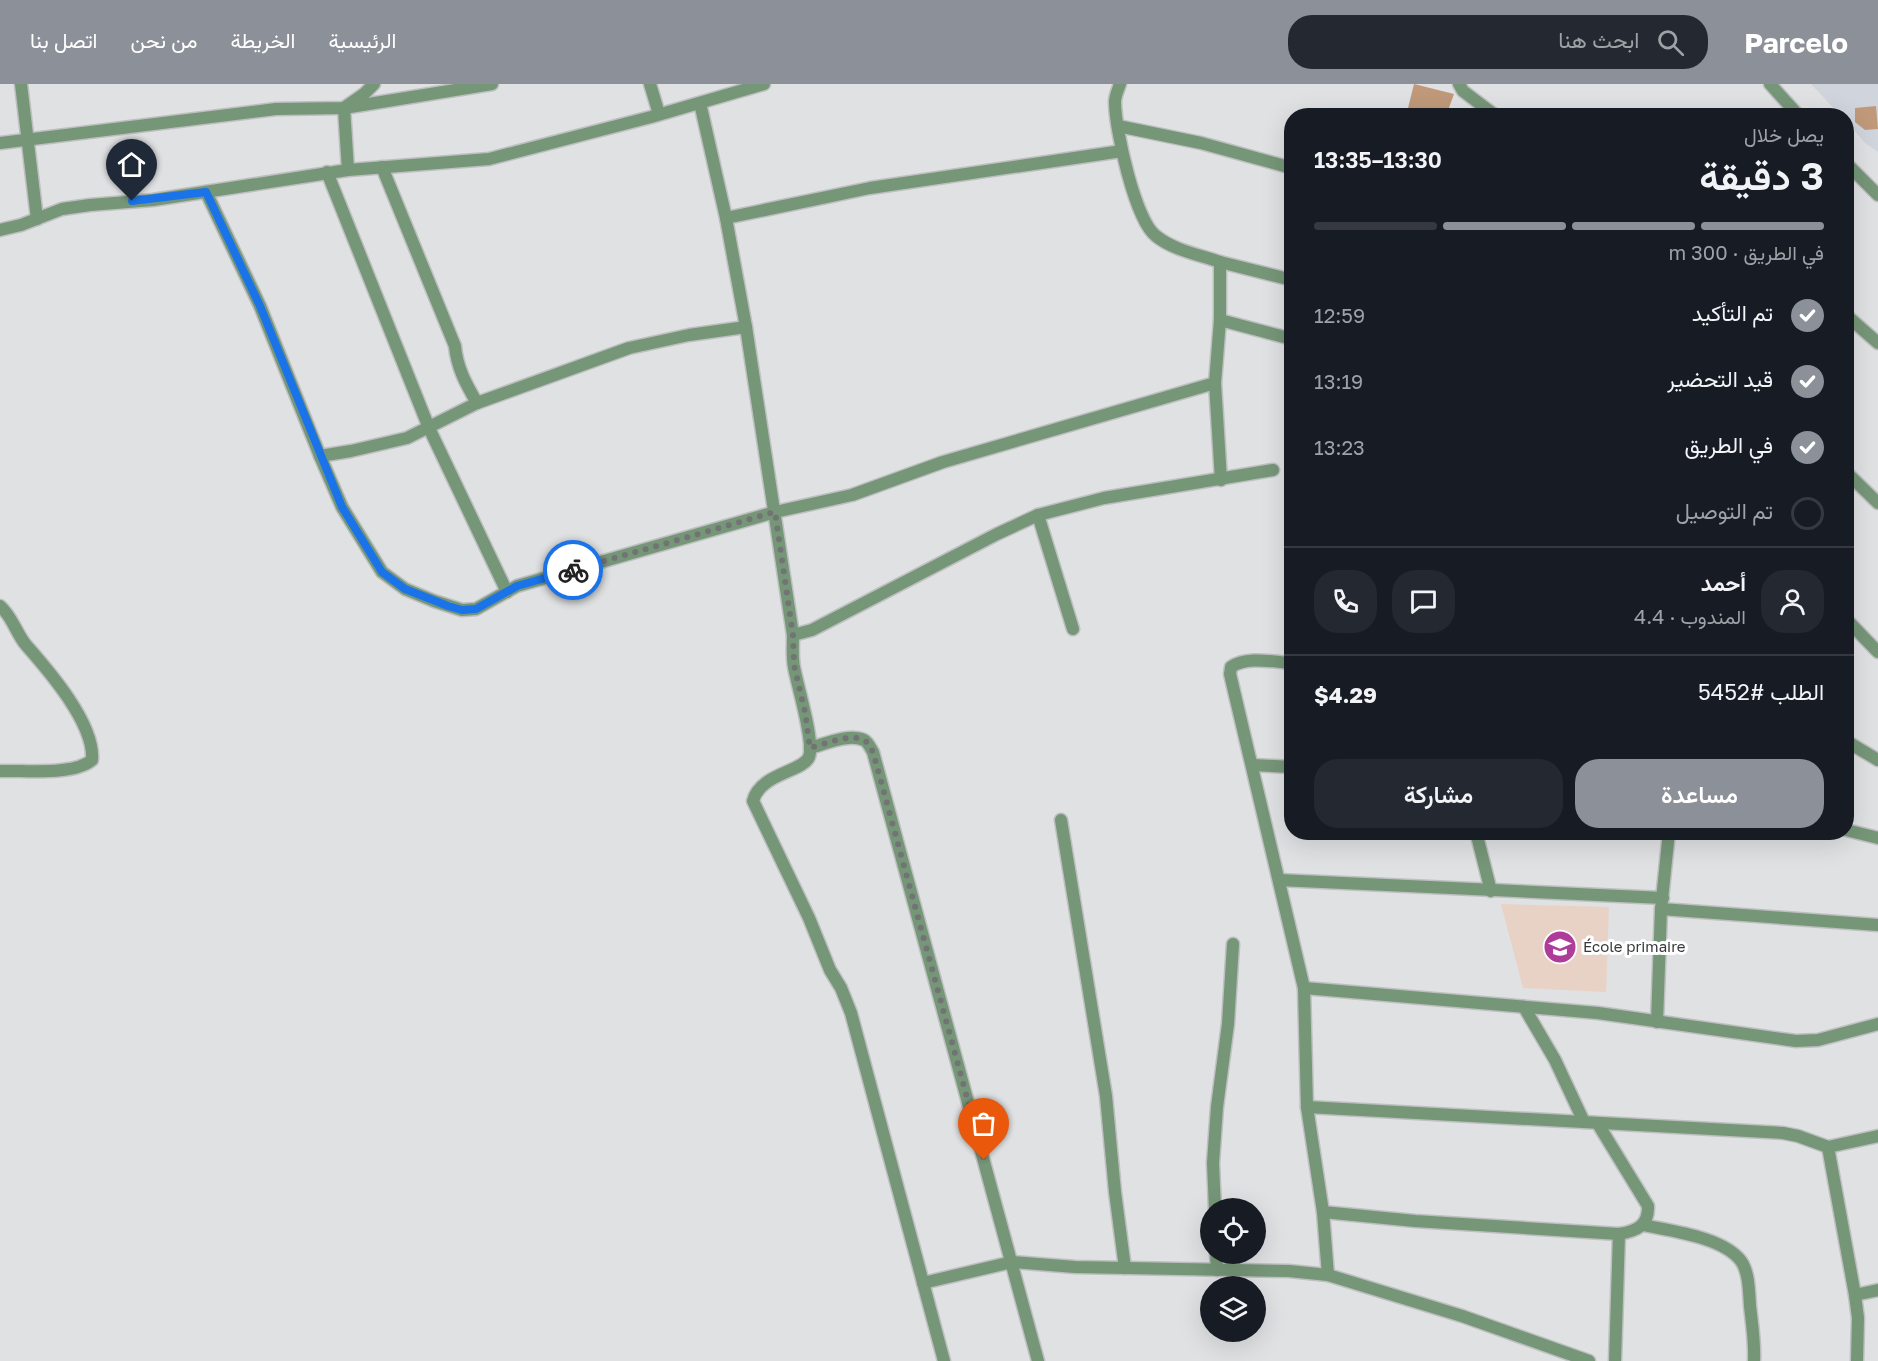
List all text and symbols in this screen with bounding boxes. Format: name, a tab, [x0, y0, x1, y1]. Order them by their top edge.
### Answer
search box	[1288, 15, 1708, 69]
text: ابحث هنا	[1558, 26, 1639, 53]
icon: search	[1654, 26, 1687, 59]
text: Parcelo	[1744, 26, 1848, 59]
text: اتصل بنا	[30, 27, 97, 53]
text: من نحن	[130, 27, 198, 53]
text: الخريطة	[231, 27, 295, 53]
text: الرئيسية	[328, 27, 396, 53]
text: يصل خلال	[1744, 122, 1824, 146]
pin	[106, 139, 157, 201]
text: 13:30–13:35	[1314, 146, 1442, 173]
icon: home	[115, 148, 148, 181]
text: 3 دقيقة	[1699, 152, 1824, 199]
text: في الطريق · 300 m	[1668, 240, 1824, 264]
text: تم التأكيد	[1692, 299, 1773, 326]
icon: check	[1791, 299, 1824, 332]
text: 12:59	[1314, 303, 1365, 327]
text: قيد التحضير	[1667, 365, 1773, 392]
icon: check	[1791, 365, 1824, 398]
text: 13:19	[1314, 369, 1363, 393]
text: في الطريق	[1685, 431, 1773, 458]
icon: check	[1791, 431, 1824, 464]
text: 13:23	[1314, 435, 1365, 459]
text: تم التوصيل	[1676, 497, 1773, 524]
courier	[543, 540, 603, 600]
icon: bike	[557, 554, 590, 587]
text: أحمد	[1701, 569, 1746, 596]
button: phone	[1314, 570, 1377, 633]
button: chat	[1392, 570, 1455, 633]
button: person	[1761, 570, 1824, 633]
text: المندوب · 4.4	[1634, 604, 1746, 628]
text: الطلب #5452	[1698, 678, 1824, 705]
text: $4.29	[1314, 681, 1377, 708]
button: مشاركة	[1314, 759, 1563, 828]
button: مساعدة	[1575, 759, 1824, 828]
school or university icon: École primaire	[1542, 929, 1578, 965]
place label: École primaire	[1583, 937, 1686, 955]
pin	[958, 1098, 1009, 1160]
icon: bag	[967, 1107, 1000, 1140]
map controls	[1200, 1198, 1266, 1342]
button: locate	[1200, 1198, 1266, 1264]
button: layers	[1200, 1276, 1266, 1342]

